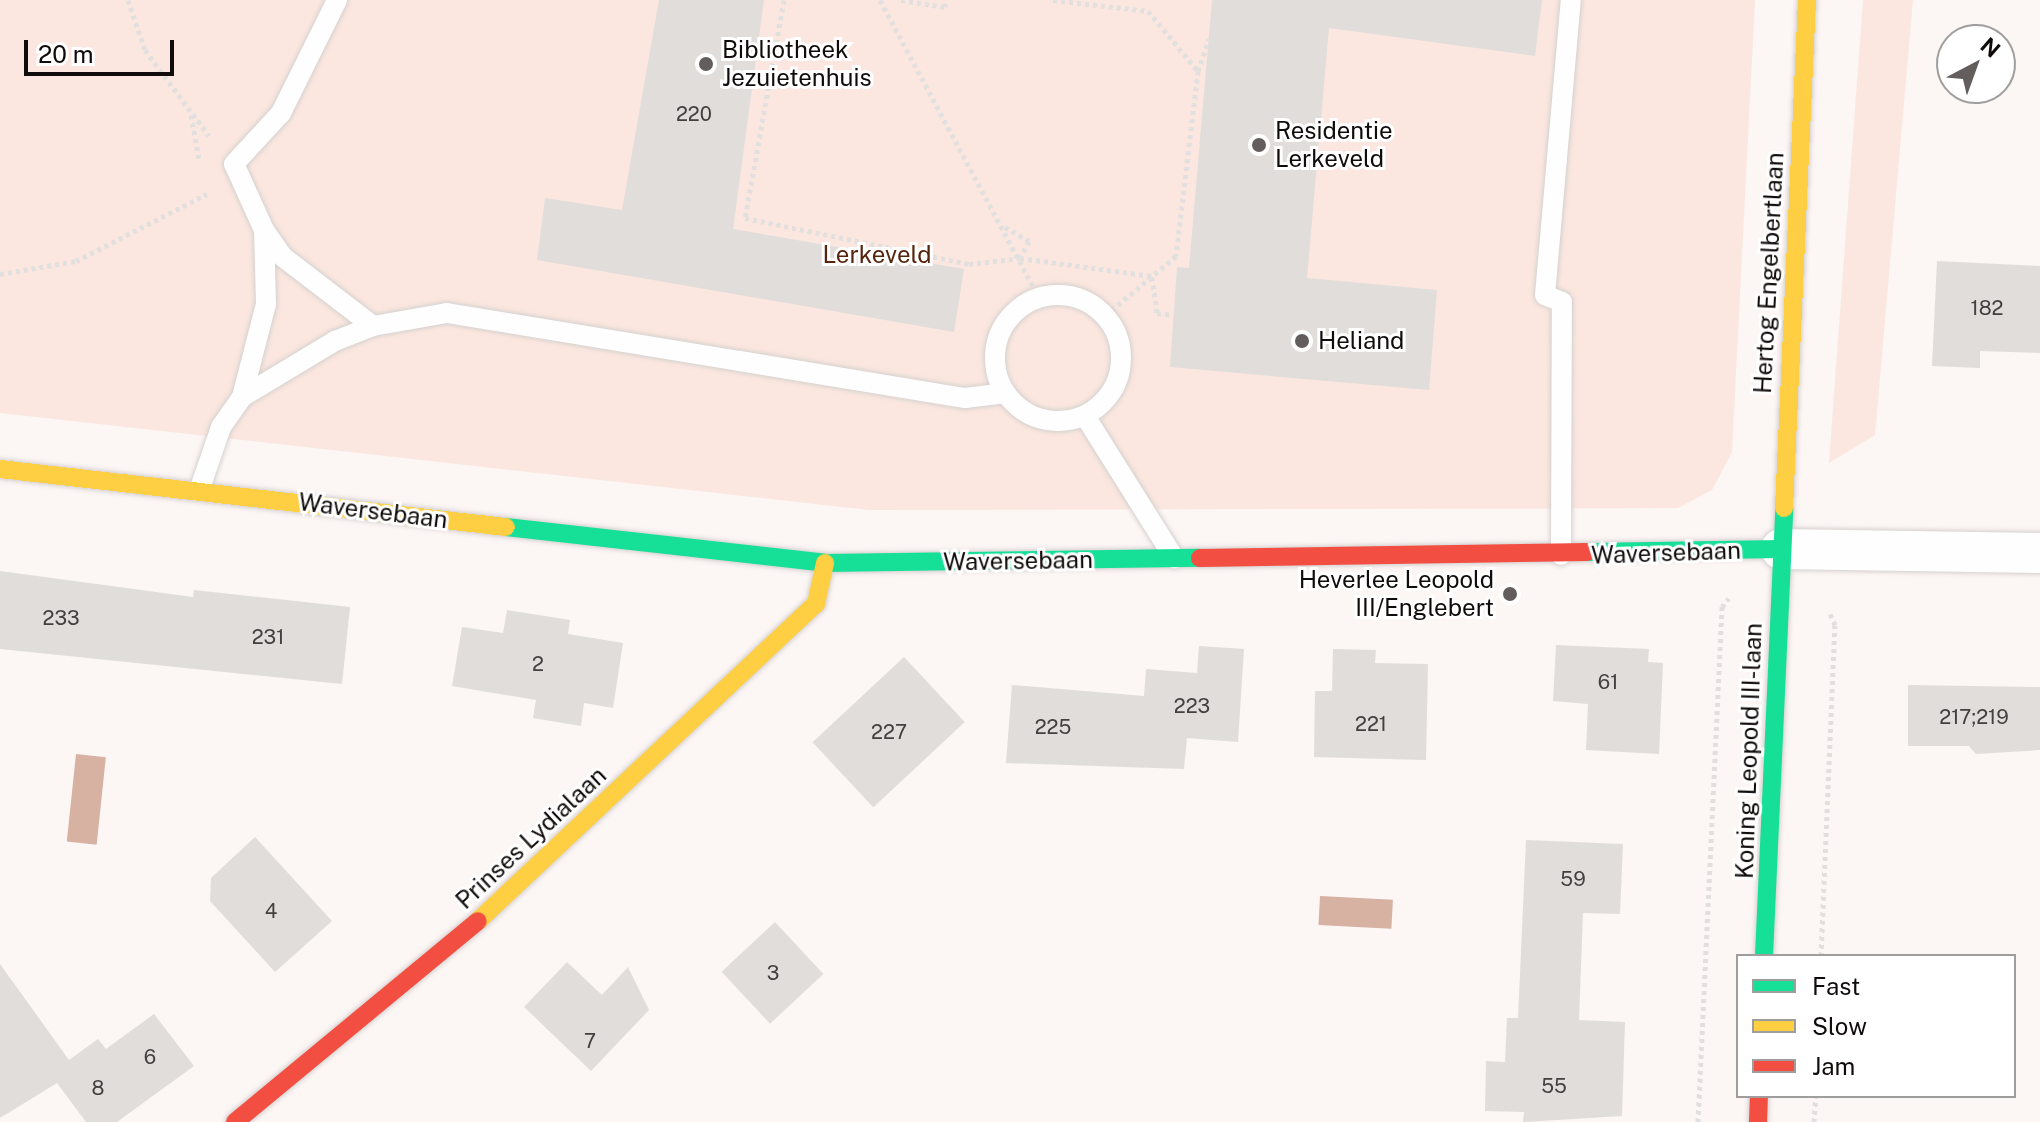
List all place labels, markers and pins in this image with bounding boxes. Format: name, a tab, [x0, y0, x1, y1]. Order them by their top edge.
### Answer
place label: Bibliotheek Jezuietenhuis	[722, 36, 872, 92]
marker: Bibliotheek Jezuietenhuis	[697, 55, 715, 73]
place label: Residentie Lerkeveld	[1275, 117, 1393, 173]
marker: Residentie Lerkeveld	[1250, 136, 1268, 154]
place label: Heliand	[1318, 327, 1404, 355]
marker: Heliand	[1293, 332, 1311, 350]
place label: Heverlee Leopold III/Englebert	[1298, 566, 1494, 622]
marker: Heverlee Leopold III/Englebert	[1501, 585, 1519, 603]

